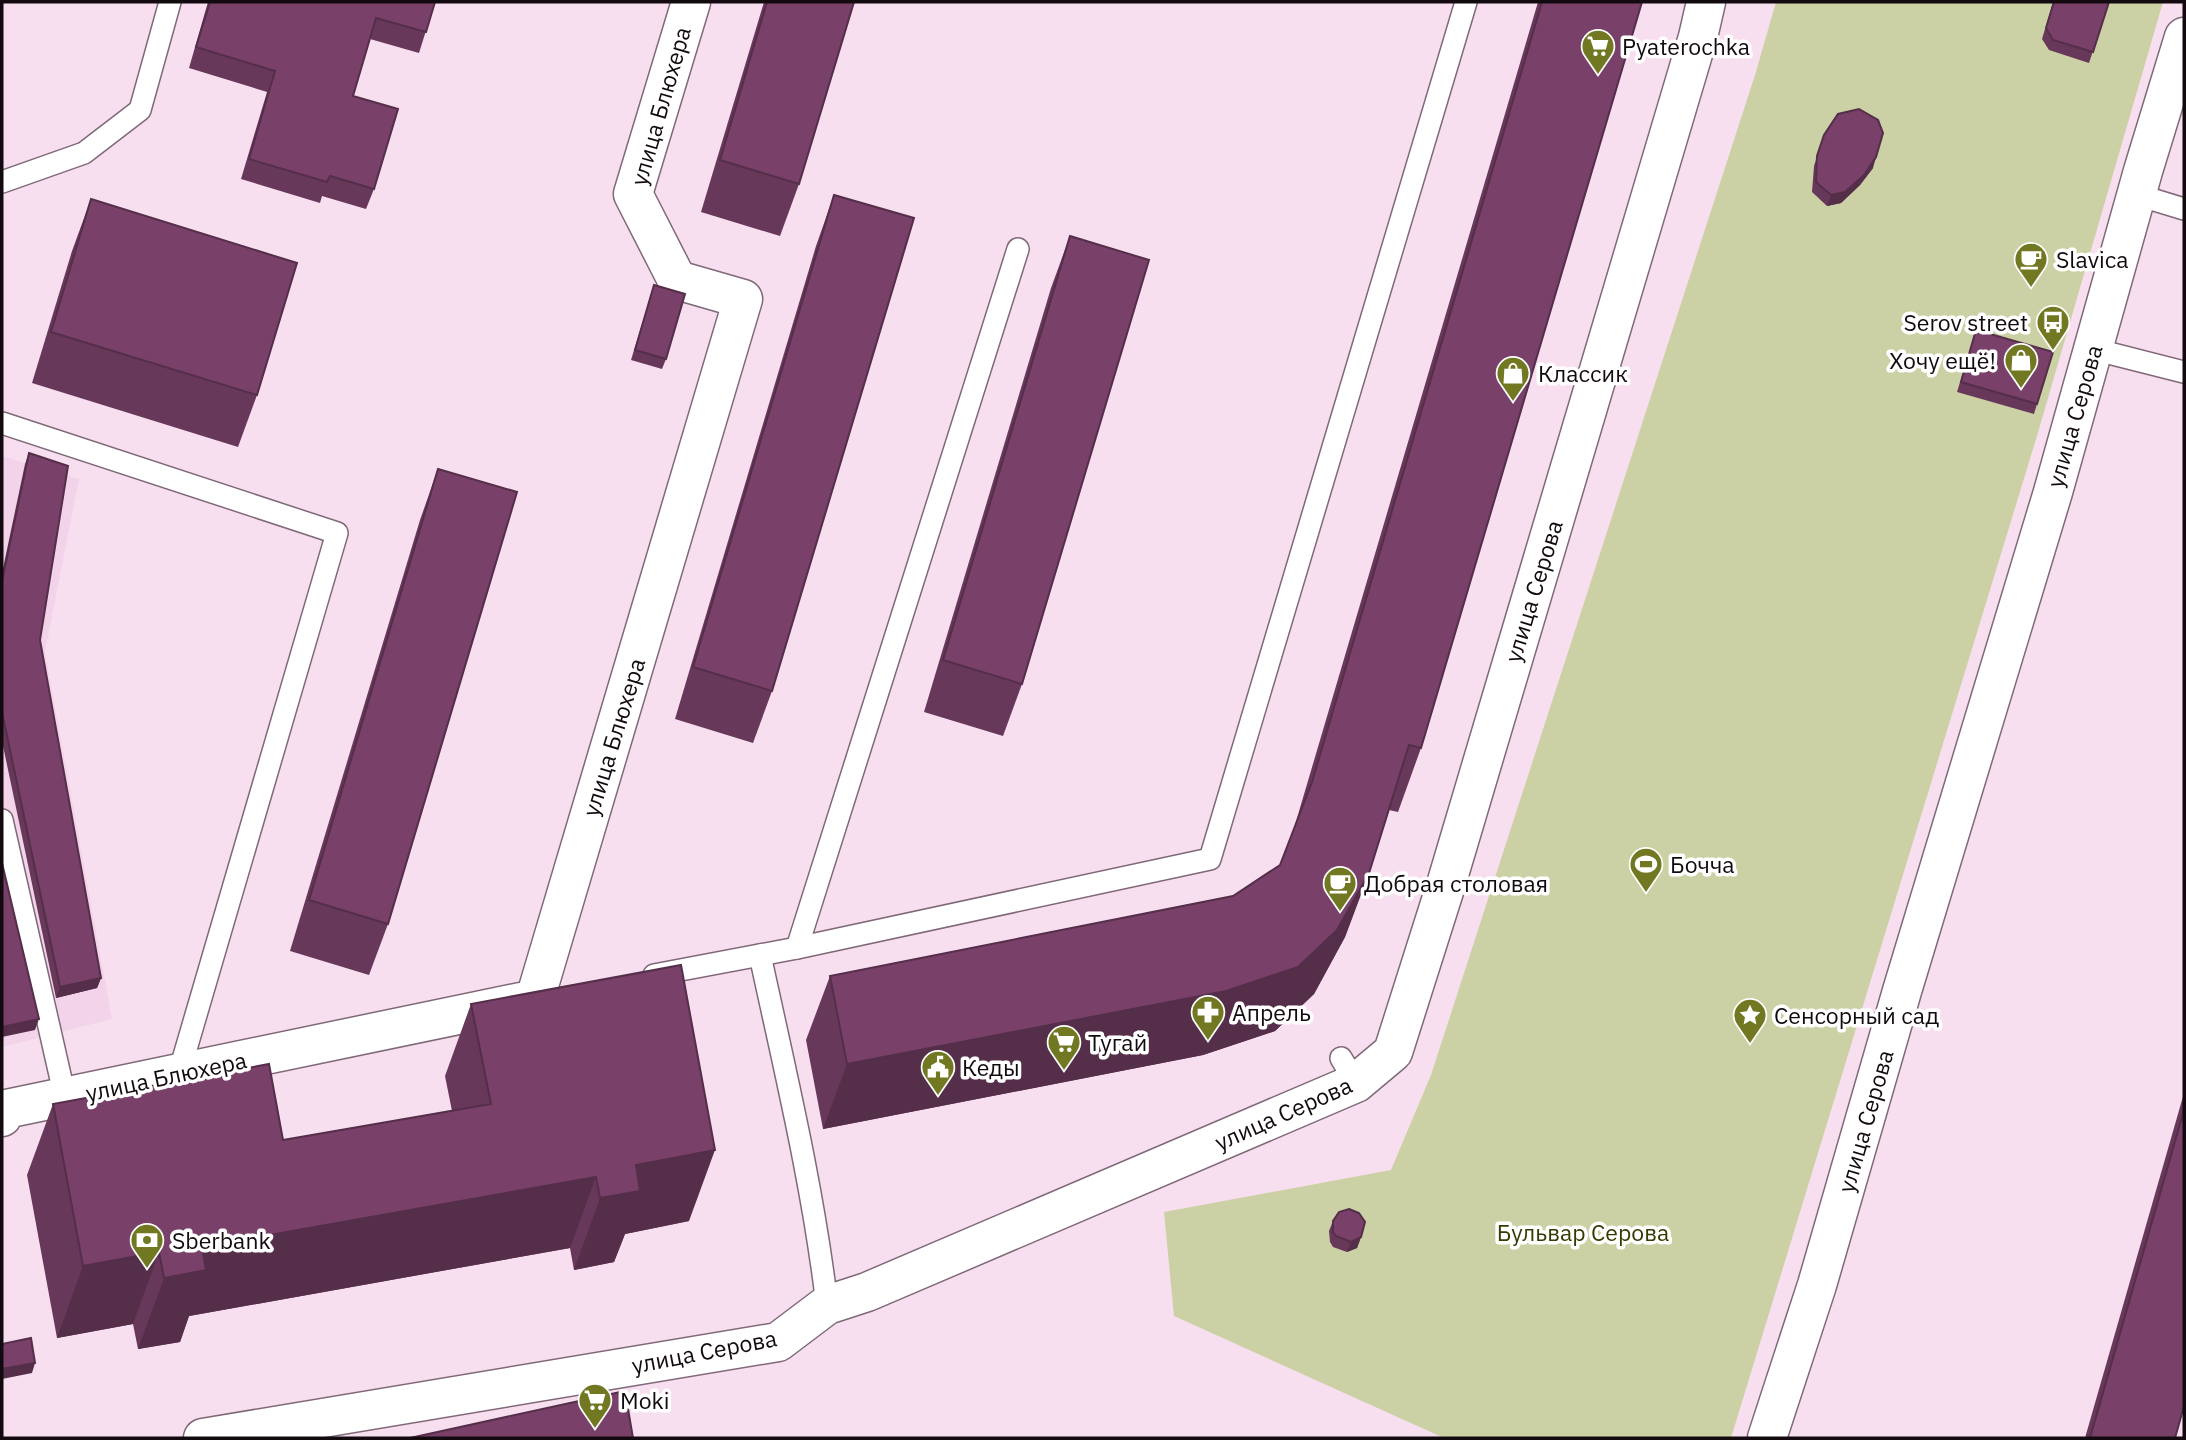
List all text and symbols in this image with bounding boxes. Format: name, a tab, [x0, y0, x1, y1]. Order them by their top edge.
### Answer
street label: улица Блюхера	[623, 23, 697, 189]
supermarket icon: Pyaterochka	[1579, 27, 1617, 76]
place label: Pyaterochka	[1622, 31, 1750, 61]
cafe icon: Slavica	[2012, 240, 2050, 289]
place label: Slavica	[2056, 244, 2129, 274]
bus stop icon: Serov street	[2034, 303, 2072, 352]
place label: Serov street	[1903, 307, 2028, 337]
shop icon: Хочу ещё!	[2002, 341, 2040, 390]
street label: улица Серова	[2039, 341, 2109, 491]
place label: Хочу ещё!	[1889, 345, 1996, 375]
shop icon: Классик	[1494, 354, 1532, 403]
place label: Классик	[1538, 358, 1628, 388]
street label: улица Серова	[1497, 516, 1569, 666]
street label: улица Блюхера	[575, 654, 651, 820]
sports icon: Бочча	[1627, 845, 1665, 894]
place label: Бочча	[1670, 849, 1735, 879]
cafe icon: Добрая столовая	[1321, 864, 1359, 913]
place label: Добрая столовая	[1364, 868, 1548, 898]
pharmacy icon: Апрель	[1189, 993, 1227, 1042]
place icon: Сенсорный сад	[1731, 996, 1769, 1045]
place label: Апрель	[1232, 997, 1311, 1027]
place label: Сенсорный сад	[1774, 1000, 1940, 1030]
supermarket icon: Тугай	[1045, 1023, 1083, 1072]
place label: Тугай	[1088, 1027, 1147, 1057]
street label: улица Блюхера	[83, 1044, 249, 1108]
street label: улица Серова	[1830, 1046, 1900, 1196]
public building icon: Кеды	[919, 1048, 957, 1097]
place label: Кеды	[962, 1052, 1020, 1082]
street label: улица Серова	[1210, 1069, 1356, 1157]
park label: Бульвар Серова	[1497, 1217, 1669, 1247]
bank icon: Sberbank	[128, 1221, 166, 1270]
place label: Sberbank	[172, 1225, 271, 1255]
street label: улица Серова	[629, 1322, 779, 1380]
supermarket icon: Moki	[576, 1381, 614, 1430]
place label: Moki	[620, 1385, 669, 1415]

